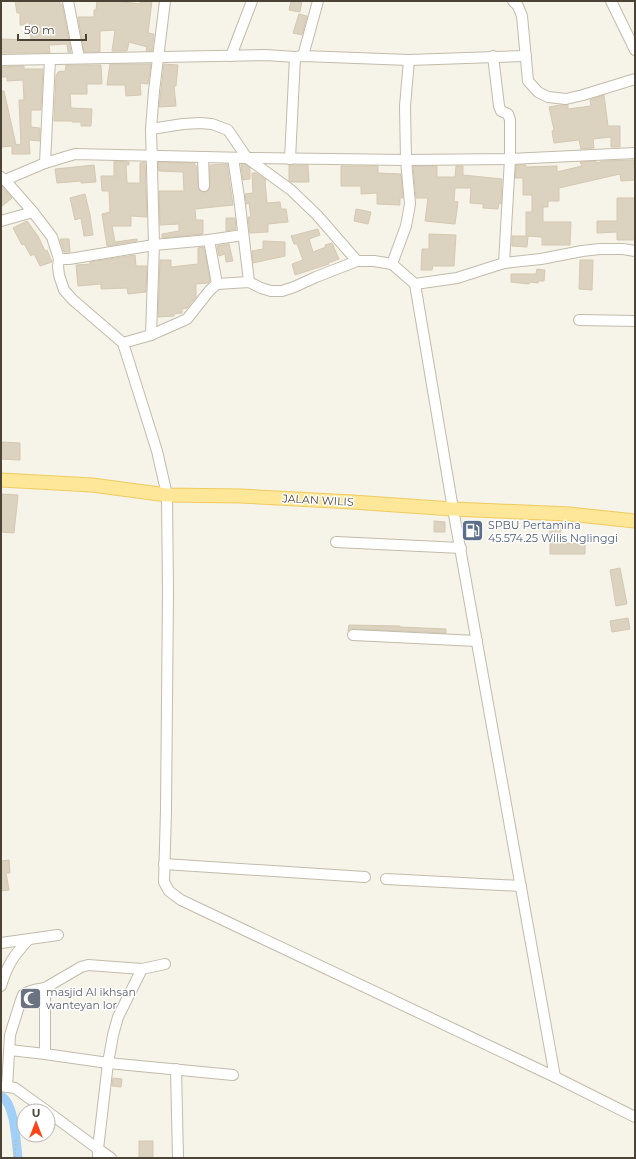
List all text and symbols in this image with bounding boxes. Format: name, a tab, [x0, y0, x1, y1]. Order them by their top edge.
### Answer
scale bar	[18, 16, 86, 42]
text: 50 m	[24, 22, 55, 37]
street label: JALAN WILIS	[281, 491, 354, 509]
fuel station icon: SPBU Pertamina 45.574.25 Wilis Nglinggi	[460, 518, 486, 544]
place label: SPBU Pertamina 45.574.25 Wilis Nglinggi	[488, 518, 618, 545]
mosque icon: masjid Al ikhsan wanteyan lor	[17, 985, 43, 1011]
place label: masjid Al ikhsan wanteyan lor	[46, 985, 136, 1012]
north arrow	[16, 1103, 56, 1143]
text: U	[32, 1106, 40, 1120]

